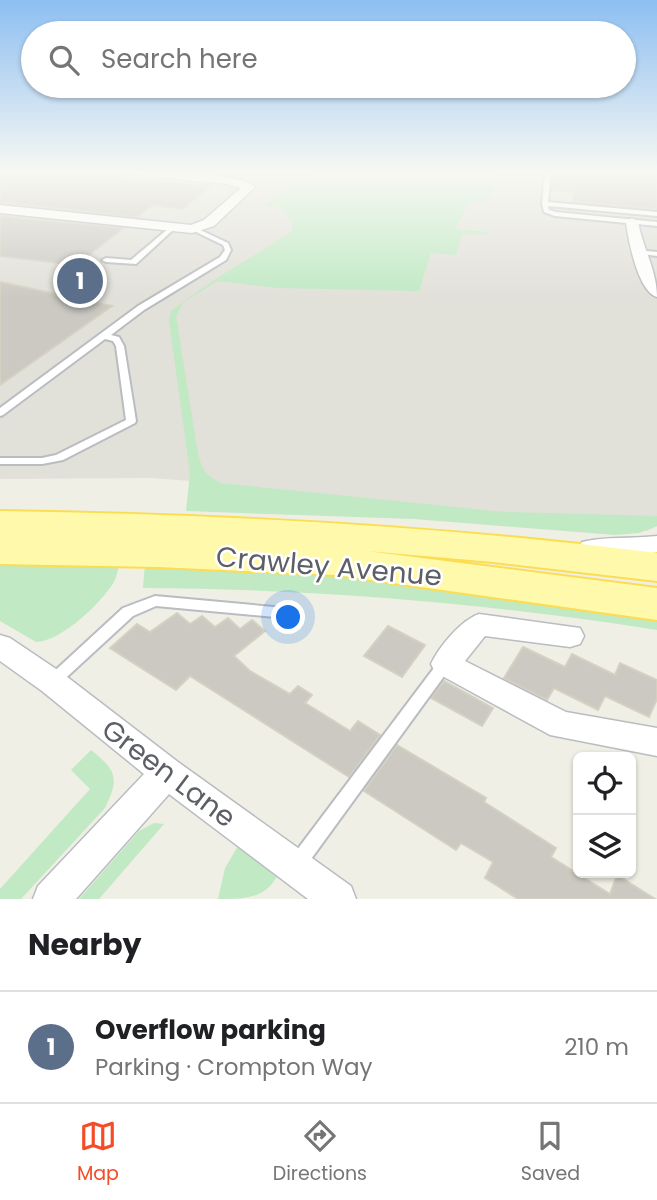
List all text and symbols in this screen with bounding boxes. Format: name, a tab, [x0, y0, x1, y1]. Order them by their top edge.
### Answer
search box	[21, 21, 636, 98]
icon: search	[45, 41, 83, 79]
text: Search here	[101, 41, 258, 77]
pin: 1	[57, 255, 103, 307]
street label: Crawley Avenue	[214, 537, 444, 596]
your location	[271, 600, 305, 634]
street label: Green Lane	[94, 710, 244, 837]
map controls	[573, 752, 636, 878]
button: locate	[573, 752, 636, 815]
button: layers	[573, 815, 636, 878]
text: Nearby	[28, 923, 142, 966]
text: Overflow parking	[95, 1012, 326, 1048]
text: 1	[47, 1031, 55, 1063]
text: 210 m	[564, 1031, 629, 1063]
text: Parking · Crompton Way	[95, 1051, 373, 1083]
tab: Map	[77, 1117, 119, 1188]
tab: Directions	[273, 1117, 367, 1188]
tab: Saved	[521, 1117, 580, 1188]

